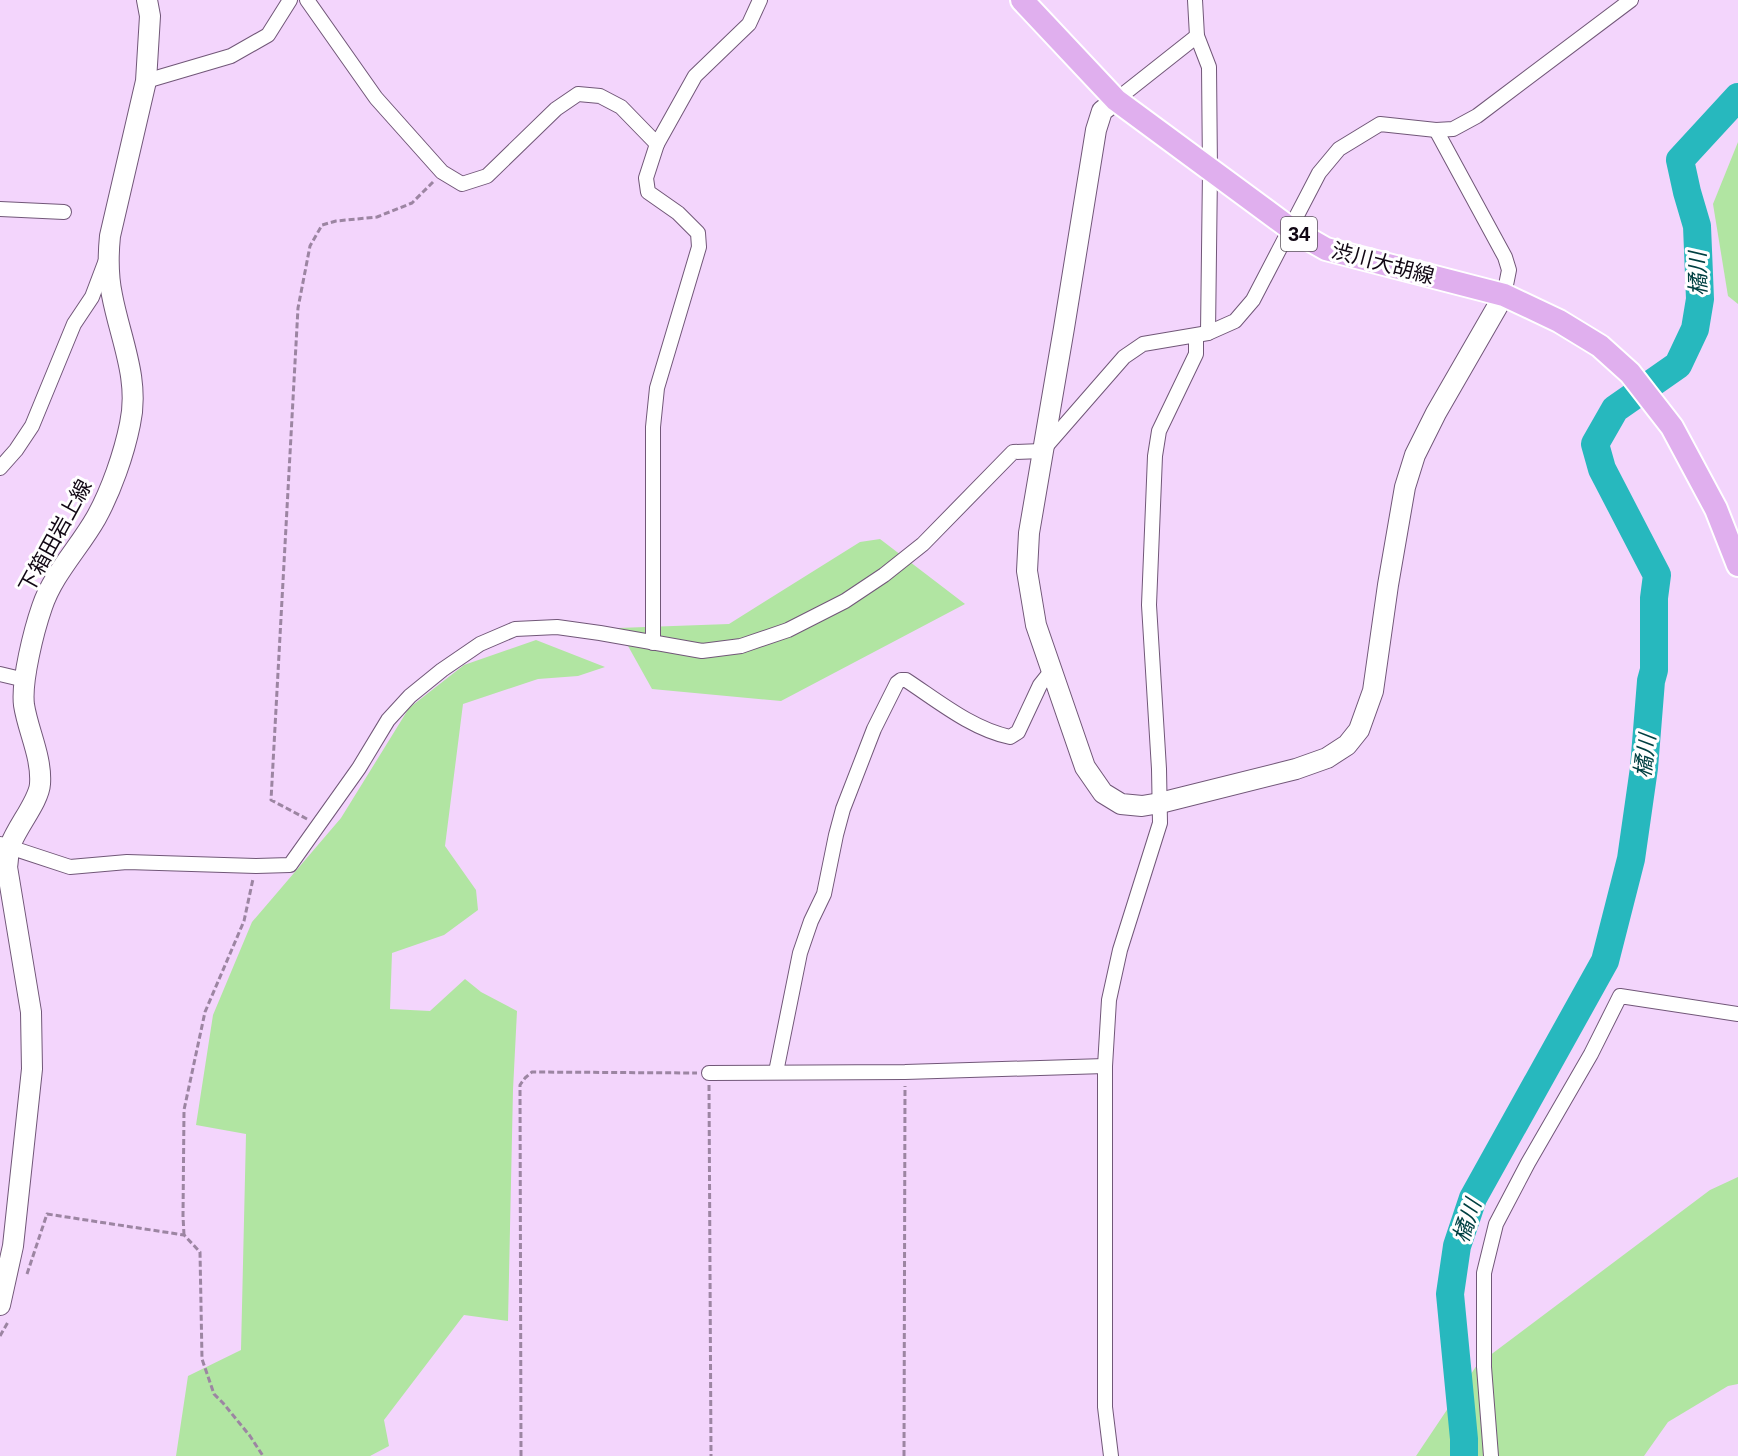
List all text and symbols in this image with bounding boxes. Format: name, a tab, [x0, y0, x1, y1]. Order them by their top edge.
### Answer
road number: 34	[1281, 217, 1317, 251]
street label: 渋川大胡線	[1329, 238, 1437, 288]
water label: 橘川	[1685, 250, 1711, 296]
street label: 下箱田岩上線	[14, 475, 96, 597]
water label: 橘川	[1630, 731, 1660, 779]
water label: 橘川	[1448, 1194, 1487, 1246]

